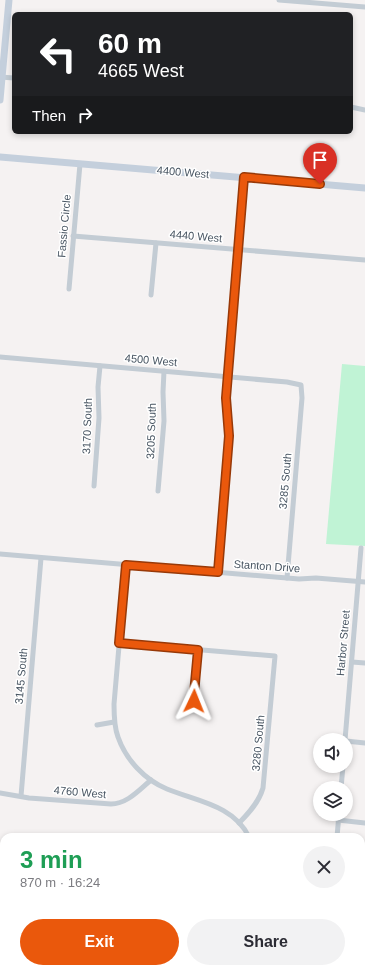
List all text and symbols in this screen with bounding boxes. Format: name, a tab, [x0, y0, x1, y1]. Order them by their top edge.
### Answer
icon: left	[32, 28, 84, 80]
text: 60 m	[98, 28, 162, 59]
text: 4665 West	[98, 61, 184, 81]
icon: right	[74, 104, 96, 126]
text: Then	[32, 107, 66, 124]
pin	[303, 143, 337, 184]
icon: arrive	[309, 149, 331, 171]
street label: 4400 West	[156, 164, 210, 180]
street label: Fassio Circle	[55, 194, 73, 258]
street label: 4440 West	[169, 228, 223, 244]
street label: 4500 West	[124, 352, 178, 368]
street label: 3170 South	[80, 398, 94, 454]
street label: 3205 South	[144, 403, 158, 459]
street label: 3285 South	[277, 452, 293, 510]
street label: Stanton Drive	[233, 558, 301, 574]
street label: Harbor Street	[334, 610, 352, 676]
street label: 3145 South	[13, 647, 29, 705]
position arrow	[173, 680, 215, 722]
street label: 3280 South	[250, 714, 266, 772]
map controls	[313, 733, 353, 821]
button: sound	[313, 733, 353, 773]
button: layers	[313, 781, 353, 821]
street label: 4760 West	[53, 784, 107, 800]
text: 3 min	[20, 846, 83, 873]
button: close	[303, 846, 345, 888]
text: 870 m · 16:24	[20, 875, 100, 890]
button: Exit	[20, 919, 179, 965]
button: Share	[187, 919, 345, 965]

